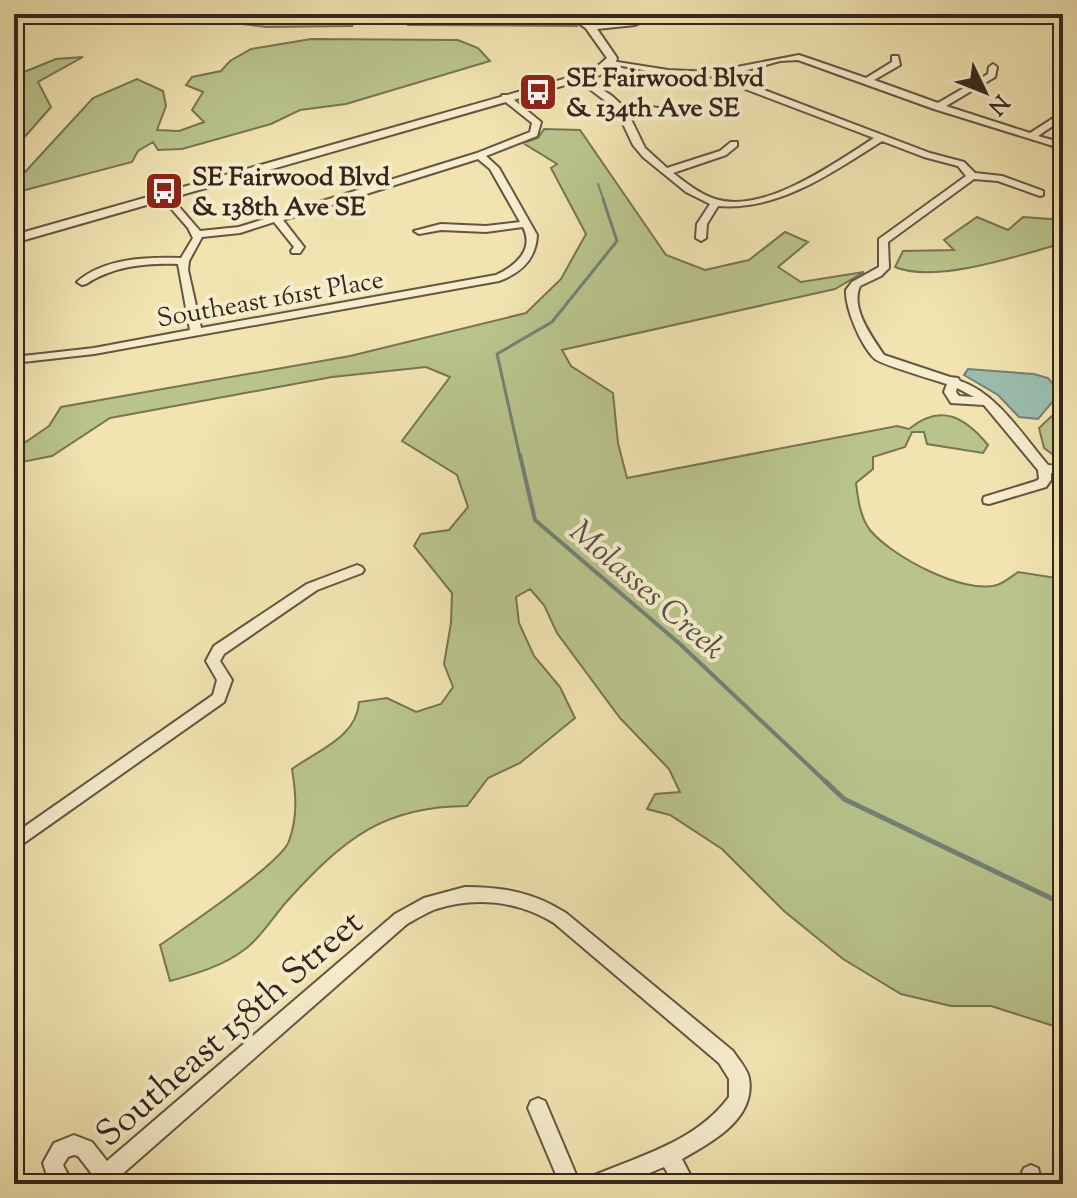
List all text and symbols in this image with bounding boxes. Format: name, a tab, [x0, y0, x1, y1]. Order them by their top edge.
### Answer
north arrow	[945, 52, 1025, 132]
place label: SE Fairwood Blvd & 134th Ave SE	[566, 61, 764, 128]
bus stop icon: SE Fairwood Blvd & 134th Ave SE	[517, 71, 559, 113]
text: N	[979, 86, 1015, 121]
place label: SE Fairwood Blvd & 138th Ave SE	[192, 160, 390, 227]
bus stop icon: SE Fairwood Blvd & 138th Ave SE	[143, 170, 185, 212]
street label: Southeast 161st Place	[154, 262, 387, 339]
water label: Molasses Creek	[558, 511, 734, 672]
street label: Southeast 158th Street	[86, 899, 376, 1161]

